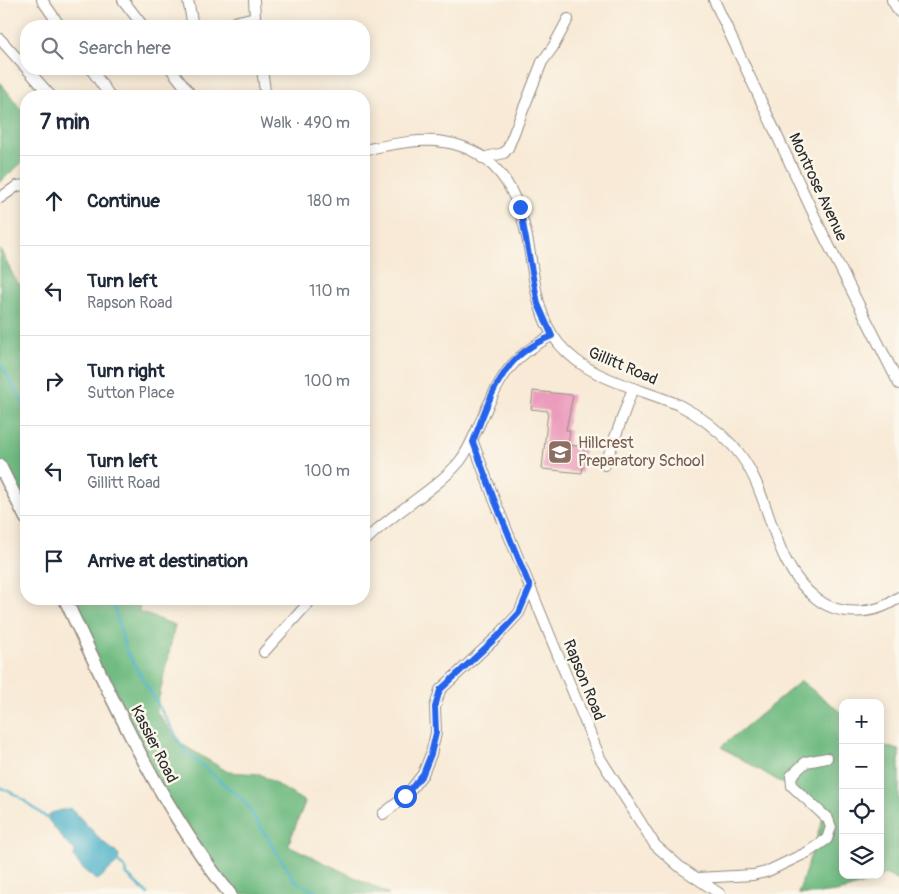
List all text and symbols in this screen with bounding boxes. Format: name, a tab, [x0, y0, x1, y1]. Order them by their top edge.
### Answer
search box	[20, 20, 370, 75]
icon: search	[38, 34, 66, 62]
text: Search here	[78, 36, 171, 60]
text: 7 min	[40, 109, 90, 136]
text: Walk · 490 m	[260, 113, 350, 133]
street label: Montrose Avenue	[784, 130, 852, 244]
icon: ahead	[40, 187, 68, 215]
text: Continue	[87, 189, 160, 213]
text: 180 m	[307, 191, 350, 211]
route end	[509, 196, 532, 219]
text: Turn left	[87, 269, 157, 293]
icon: left	[40, 277, 68, 305]
text: 110 m	[309, 281, 350, 301]
text: Rapson Road	[87, 293, 173, 313]
street label: Gillitt Road	[585, 342, 661, 390]
text: Turn right	[87, 359, 165, 383]
icon: right	[40, 367, 68, 395]
text: 100 m	[304, 371, 350, 391]
text: Sutton Place	[87, 383, 174, 403]
place label: Hillcrest Preparatory School	[578, 433, 704, 471]
school or university icon: Hillcrest Preparatory School	[547, 439, 573, 465]
text: Turn left	[87, 449, 157, 473]
icon: left	[40, 457, 68, 485]
text: 100 m	[304, 461, 350, 481]
text: Gillitt Road	[87, 473, 160, 493]
icon: arrive	[40, 547, 68, 575]
text: Arrive at destination	[87, 549, 248, 573]
street label: Rapson Road	[559, 637, 609, 723]
map controls	[839, 699, 884, 879]
button: +	[839, 699, 884, 744]
street label: Kassier Road	[126, 702, 182, 786]
button: −	[839, 744, 884, 789]
route start	[394, 785, 417, 808]
button: locate	[839, 789, 884, 834]
button: layers	[839, 834, 884, 879]

